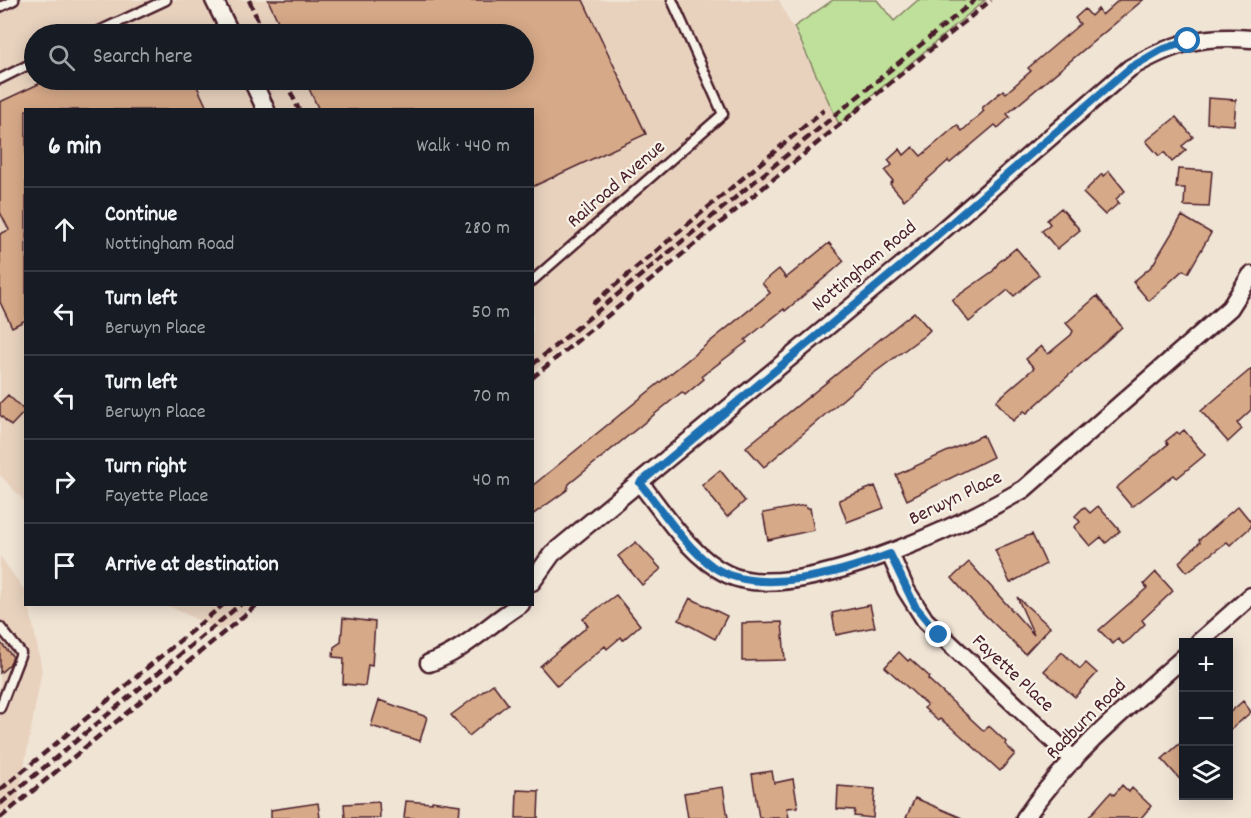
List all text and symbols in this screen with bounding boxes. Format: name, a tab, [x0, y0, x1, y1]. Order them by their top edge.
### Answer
search box	[24, 24, 534, 90]
route start	[1174, 27, 1200, 53]
icon: search	[45, 41, 78, 74]
text: Search here	[93, 42, 192, 73]
text: 6 min	[48, 129, 101, 166]
text: Walk · 440 m	[417, 133, 510, 161]
street label: Railroad Avenue	[562, 134, 672, 236]
text: Continue	[105, 200, 177, 231]
icon: ahead	[48, 213, 81, 246]
text: 280 m	[464, 215, 510, 243]
street label: Nottingham Road	[806, 215, 924, 319]
text: Nottingham Road	[105, 231, 234, 259]
text: Turn left	[105, 284, 177, 315]
icon: left	[48, 297, 81, 330]
text: 50 m	[472, 299, 510, 327]
text: Berwyn Place	[105, 315, 206, 343]
text: Turn left	[105, 368, 177, 399]
icon: left	[48, 381, 81, 414]
text: 70 m	[473, 383, 510, 411]
text: Berwyn Place	[105, 399, 206, 427]
text: Turn right	[105, 452, 187, 483]
street label: Berwyn Place	[905, 464, 1008, 534]
icon: right	[48, 465, 81, 498]
text: 40 m	[472, 467, 510, 495]
text: Fayette Place	[105, 483, 208, 511]
icon: arrive	[48, 549, 81, 582]
text: Arrive at destination	[105, 550, 279, 581]
route end	[925, 621, 951, 647]
street label: Fayette Place	[965, 628, 1060, 720]
map controls	[1179, 638, 1233, 800]
button: +	[1179, 638, 1233, 692]
street label: Radburn Road	[1040, 673, 1134, 767]
button: −	[1179, 692, 1233, 746]
button: layers	[1179, 746, 1233, 800]

